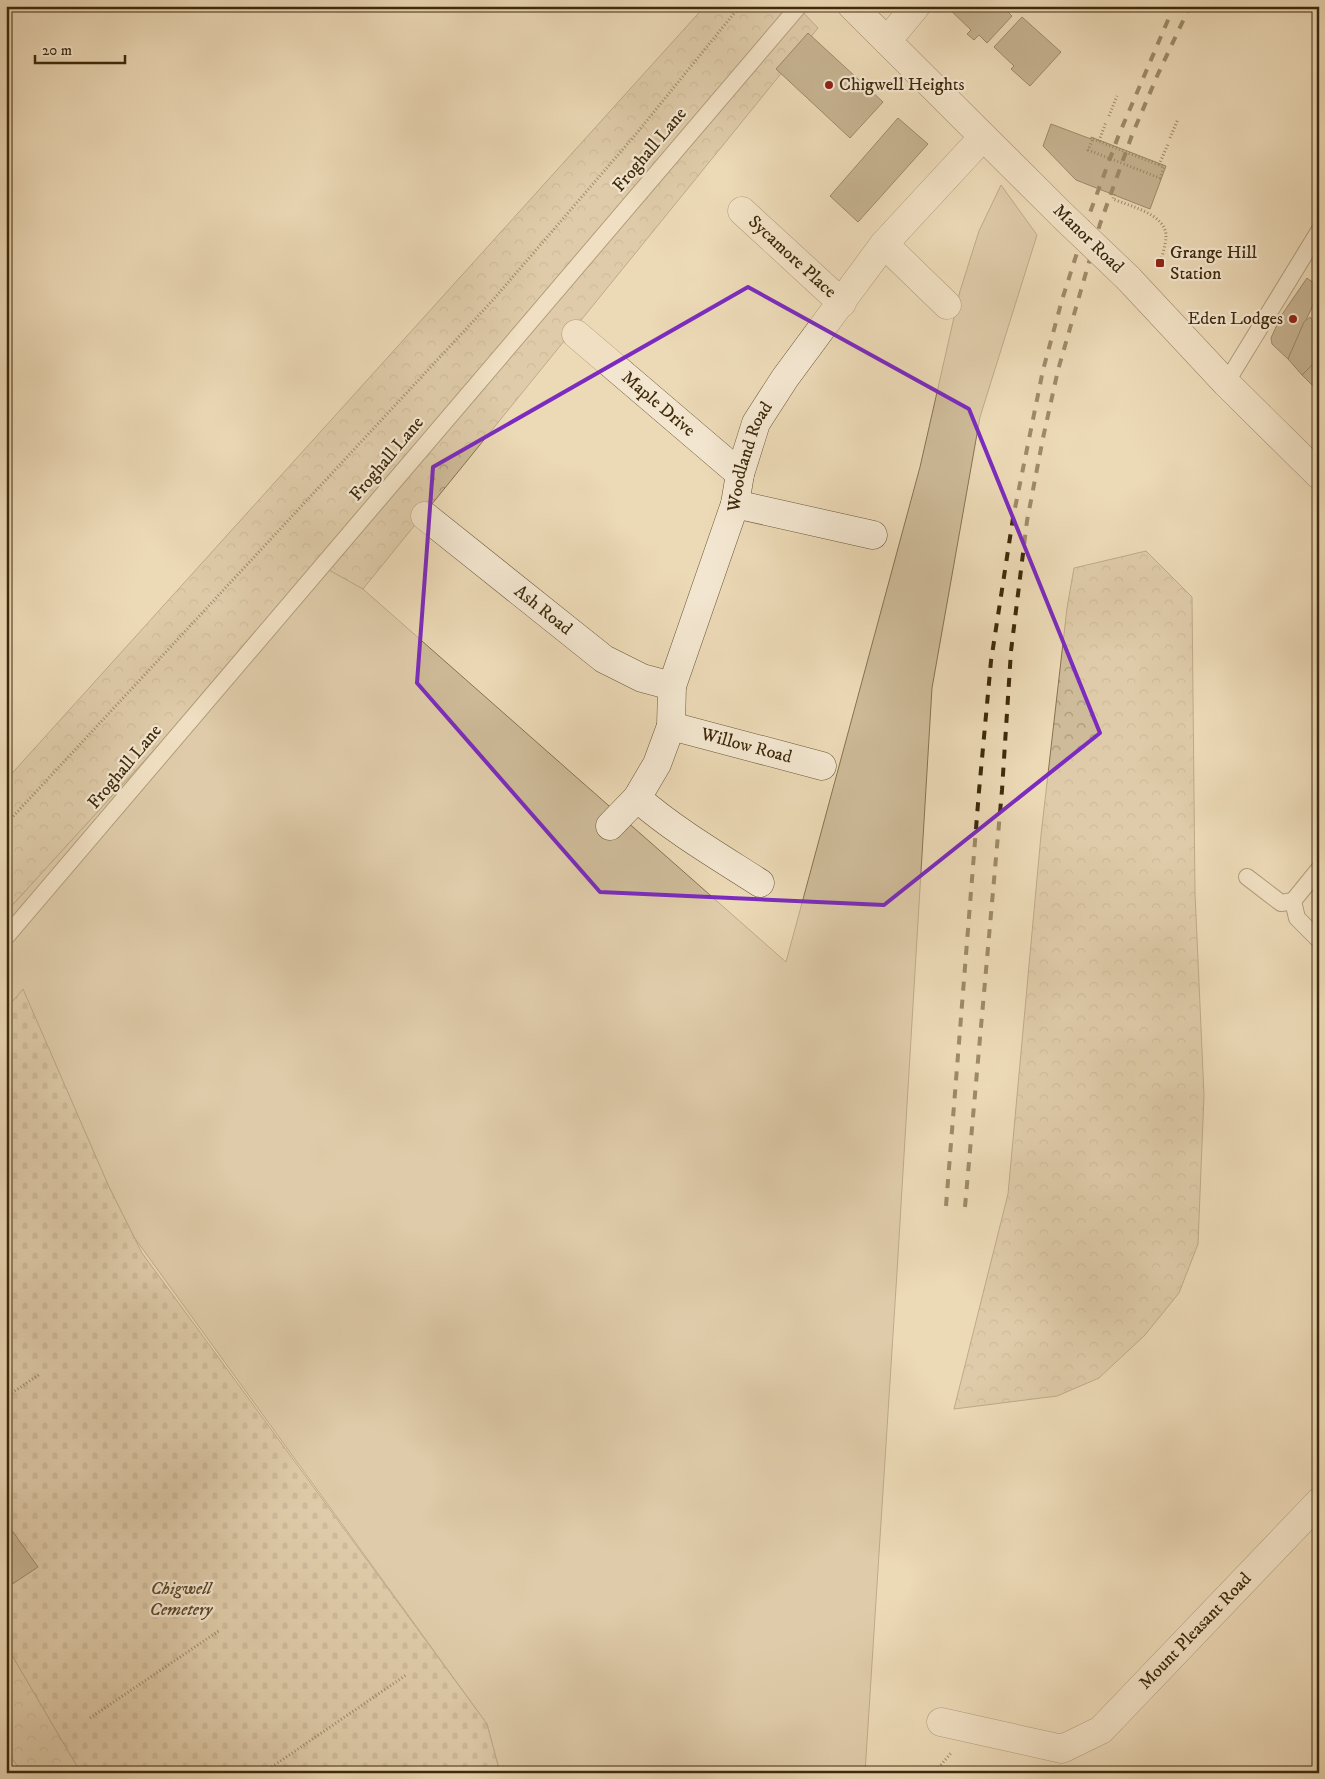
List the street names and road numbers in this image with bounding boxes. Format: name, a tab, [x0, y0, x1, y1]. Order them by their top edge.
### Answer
street label: Froghall Lane	[608, 103, 692, 197]
street label: Manor Road	[1048, 200, 1128, 278]
street label: Sycamore Place	[743, 211, 841, 303]
street label: Maple Drive	[617, 367, 699, 442]
street label: Woodland Road	[723, 398, 778, 514]
street label: Froghall Lane	[345, 412, 429, 506]
street label: Ash Road	[510, 580, 576, 640]
street label: Froghall Lane	[83, 720, 167, 814]
street label: Willow Road	[698, 723, 794, 769]
street label: Mount Pleasant Road	[1134, 1568, 1256, 1694]

